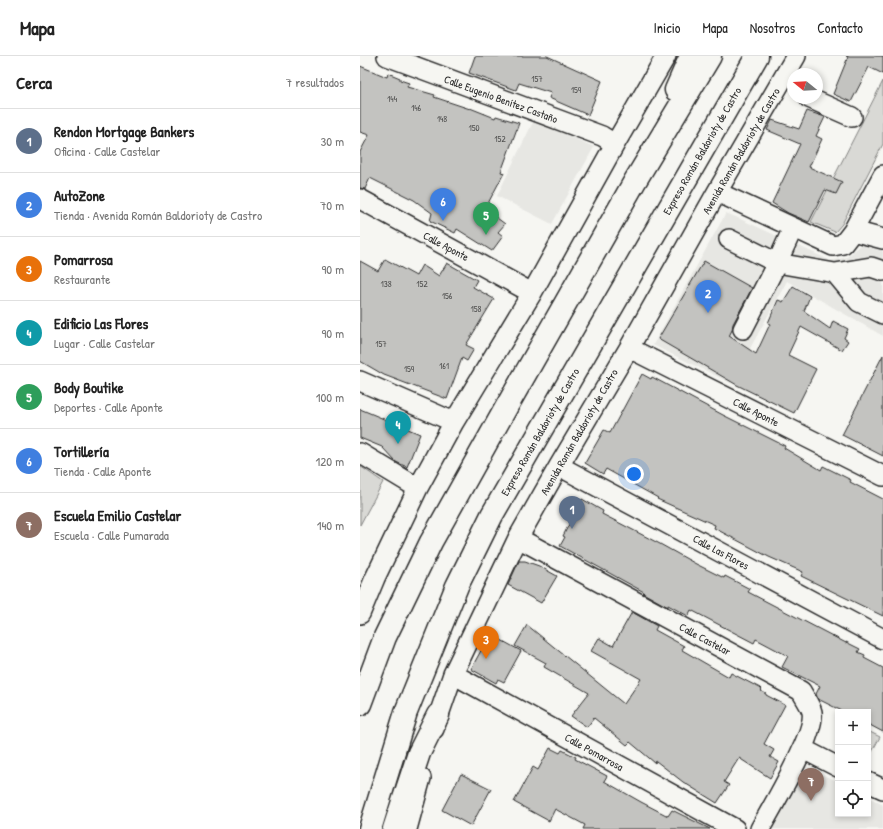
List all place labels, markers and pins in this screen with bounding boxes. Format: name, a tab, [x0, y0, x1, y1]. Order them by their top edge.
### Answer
pin: 6	[430, 188, 456, 221]
pin: 5	[473, 202, 499, 235]
pin: 2	[695, 280, 721, 313]
pin: 4	[385, 411, 411, 444]
pin: 1	[559, 496, 585, 529]
pin: 3	[473, 626, 499, 659]
pin: 7	[798, 768, 824, 801]

